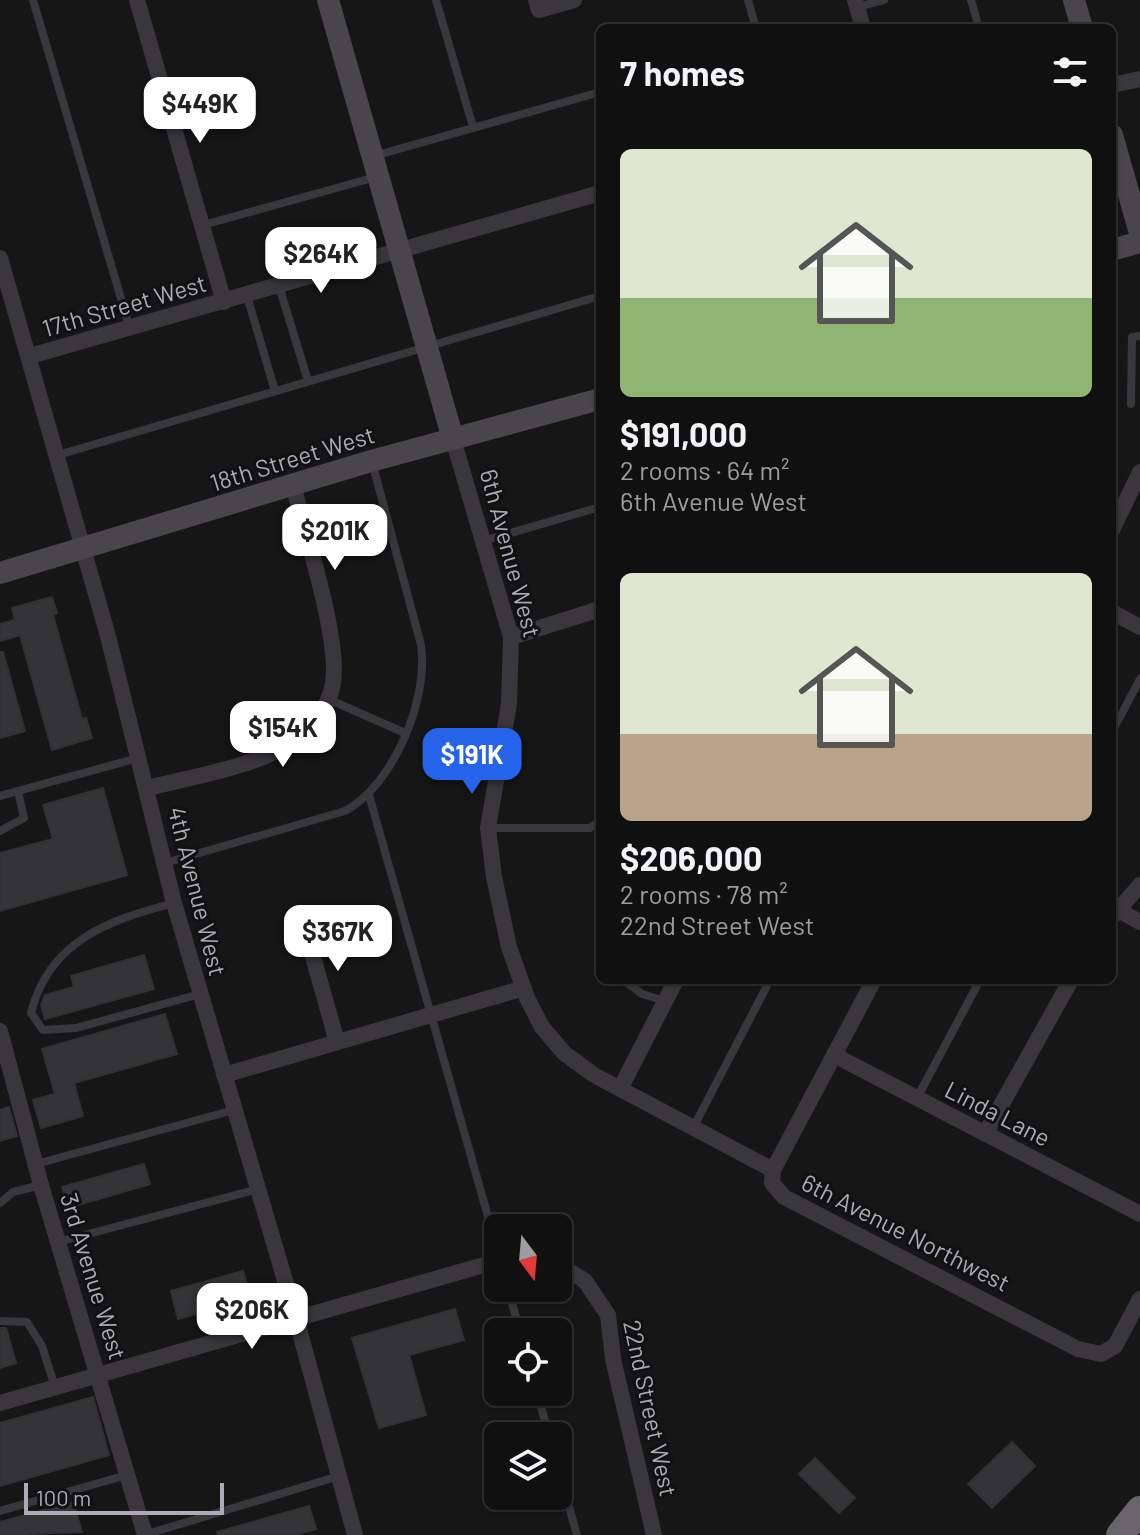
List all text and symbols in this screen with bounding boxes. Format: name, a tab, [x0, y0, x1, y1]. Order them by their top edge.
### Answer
icon: filters	[1048, 50, 1092, 94]
text: 7 homes	[620, 52, 745, 93]
pin: $449K	[144, 77, 256, 145]
text: $449K	[162, 87, 238, 118]
icon: home	[784, 201, 928, 345]
pin: $264K	[265, 227, 377, 295]
text: $264K	[283, 237, 359, 268]
street label: 17th Street West	[39, 268, 209, 342]
text: $191,000	[620, 413, 747, 454]
street label: 18th Street West	[206, 419, 378, 497]
text: 2 rooms · 64 m²	[620, 454, 790, 485]
street label: 6th Avenue West	[475, 466, 547, 640]
text: 6th Avenue West	[620, 485, 807, 516]
pin: $201K	[279, 504, 391, 572]
text: $201K	[300, 514, 370, 545]
icon: home	[784, 625, 928, 769]
pin: $154K	[227, 701, 339, 769]
text: $154K	[248, 711, 318, 742]
pin: $191K	[416, 728, 528, 796]
text: $191K	[441, 738, 503, 769]
street label: 4th Avenue West	[163, 803, 233, 979]
text: $206,000	[620, 837, 762, 878]
text: 2 rooms · 78 m²	[620, 878, 788, 909]
pin: $367K	[282, 905, 394, 973]
text: 22nd Street West	[620, 909, 814, 940]
text: $367K	[302, 915, 374, 946]
street label: Linda Lane	[941, 1074, 1055, 1152]
street label: 6th Avenue Northwest	[797, 1167, 1015, 1297]
street label: 3rd Avenue West	[55, 1189, 133, 1363]
north arrow	[484, 1214, 572, 1302]
map controls	[484, 1214, 572, 1510]
pin: $206K	[196, 1283, 308, 1351]
text: $206K	[215, 1293, 289, 1324]
street label: 22nd Street West	[618, 1317, 684, 1499]
button: locate	[484, 1318, 572, 1406]
button: layers	[484, 1422, 572, 1510]
scale bar	[24, 1479, 224, 1515]
text: 100 m	[36, 1484, 91, 1510]

